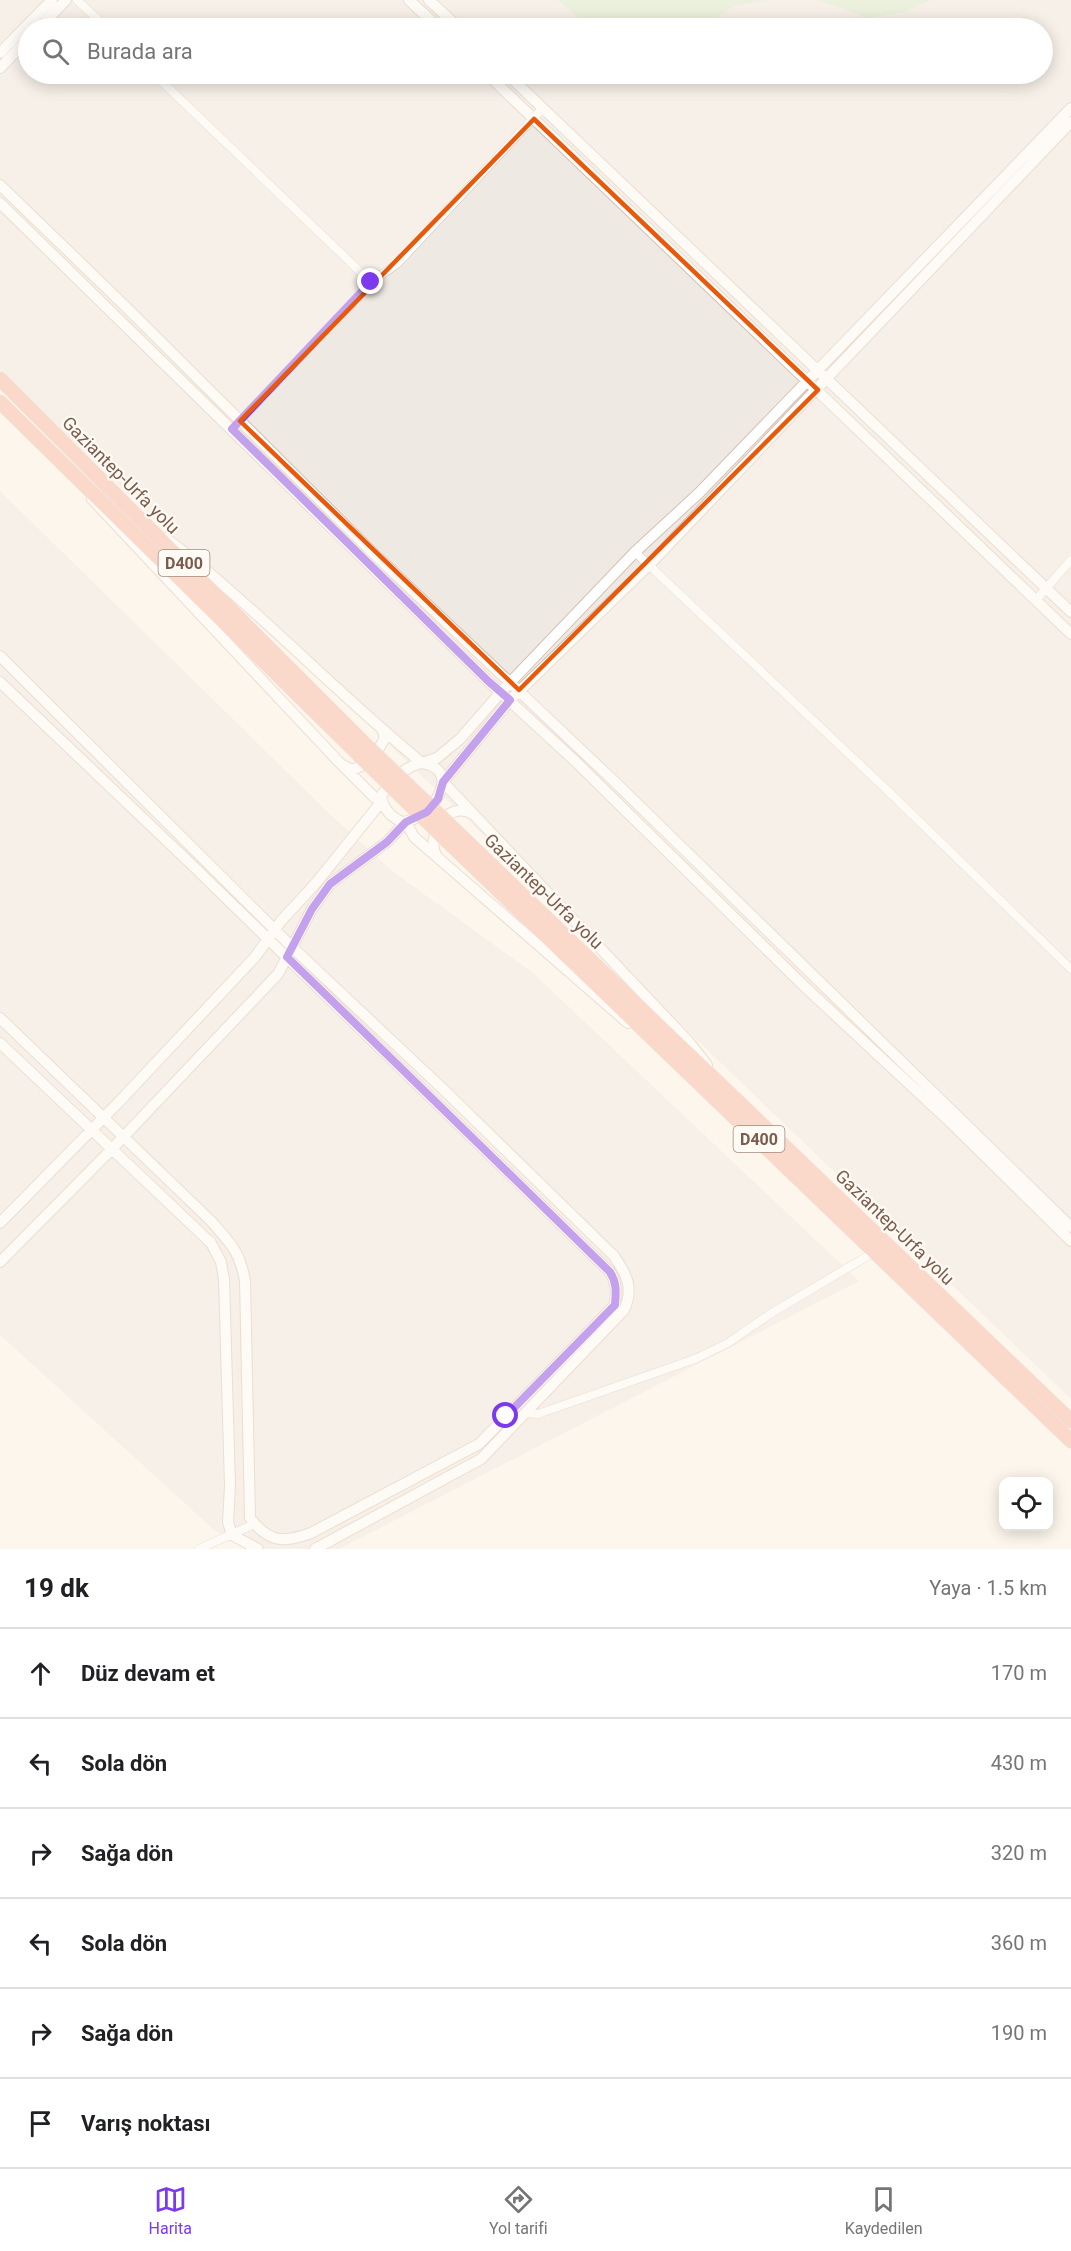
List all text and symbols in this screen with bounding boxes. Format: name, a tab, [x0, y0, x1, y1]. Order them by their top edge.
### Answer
search box	[18, 18, 1053, 84]
icon: search	[39, 35, 72, 68]
text: Burada ara	[87, 39, 193, 64]
route end	[357, 268, 383, 294]
street label: Gaziantep-Urfa yolu	[58, 412, 184, 538]
road number: D400	[158, 550, 210, 576]
street label: Gaziantep-Urfa yolu	[480, 829, 608, 953]
road number: D400	[734, 1126, 784, 1152]
street label: Gaziantep-Urfa yolu	[831, 1165, 959, 1289]
route start	[492, 1402, 518, 1428]
map controls	[999, 1477, 1053, 1531]
button: locate	[999, 1477, 1053, 1531]
text: 19 dk	[24, 1573, 89, 1603]
text: Yaya · 1.5 km	[929, 1576, 1047, 1600]
icon: ahead	[24, 1657, 57, 1690]
text: Düz devam et	[81, 1661, 215, 1686]
text: 170 m	[991, 1661, 1047, 1685]
icon: left	[24, 1747, 57, 1780]
text: Sola dön	[81, 1751, 167, 1776]
text: 430 m	[991, 1751, 1047, 1775]
icon: right	[24, 1837, 57, 1870]
text: Sağa dön	[81, 1841, 173, 1866]
text: 320 m	[991, 1841, 1047, 1865]
icon: left	[24, 1927, 57, 1960]
text: Sola dön	[81, 1931, 167, 1956]
text: 360 m	[991, 1931, 1047, 1955]
icon: right	[24, 2017, 57, 2050]
text: Sağa dön	[81, 2021, 173, 2046]
text: 190 m	[991, 2021, 1047, 2045]
icon: arrive	[24, 2107, 57, 2140]
text: Varış noktası	[81, 2111, 211, 2136]
tab: Harita	[149, 2183, 192, 2238]
tab: Yol tarifi	[489, 2183, 548, 2238]
tab: Kaydedilen	[845, 2183, 922, 2238]

